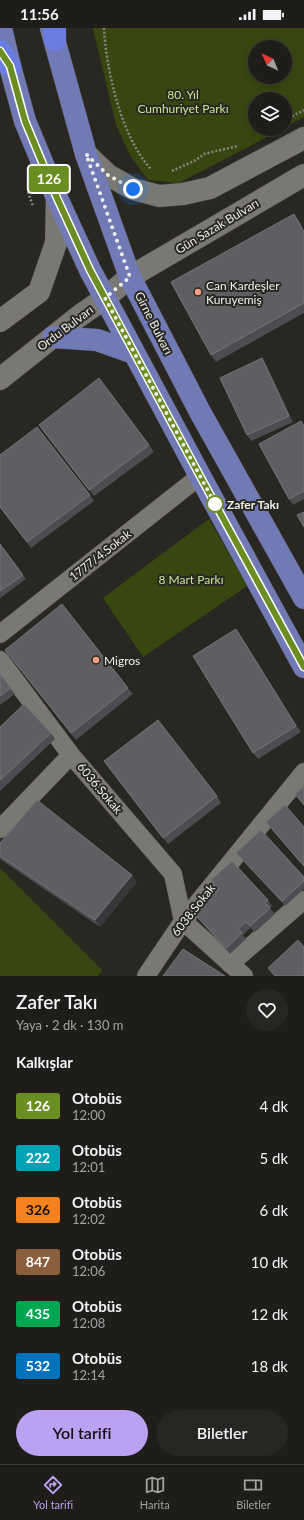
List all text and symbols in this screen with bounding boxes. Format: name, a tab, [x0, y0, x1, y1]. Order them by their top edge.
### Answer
text: 11:56	[20, 5, 59, 23]
north arrow	[248, 40, 292, 84]
map controls	[248, 40, 292, 136]
park label: 80. Yıl Cumhuriyet Parkı	[137, 87, 229, 116]
button: layers	[248, 92, 292, 136]
line badge: 126	[26, 166, 72, 192]
text: 126	[37, 170, 61, 187]
your location	[123, 179, 143, 199]
street label: Gün Sazak Bulvarı	[173, 195, 261, 257]
place label: Can Kardeşler Kuruyemiş	[206, 278, 280, 307]
marker: Can Kardeşler Kuruyemiş	[193, 287, 203, 297]
street label: Girne Bulvarı	[132, 289, 176, 357]
street label: Ordu Bulvarı	[34, 302, 96, 354]
marker: Zafer Takı	[206, 495, 224, 513]
place label: Zafer Takı	[227, 497, 279, 512]
street label: 1777/4.Sokak	[66, 526, 135, 584]
park label: 8 Mart Parkı	[158, 572, 224, 587]
place label: Migros	[104, 653, 140, 668]
marker: Migros	[91, 655, 101, 665]
street label: 6036.Sokak	[74, 759, 126, 817]
street label: 6038.Sokak	[168, 880, 219, 939]
button: heart	[246, 989, 288, 1031]
text: Zafer Takı	[16, 990, 98, 1013]
text: Yaya · 2 dk · 130 m	[16, 1017, 123, 1033]
text: Kalkışlar	[16, 1053, 73, 1071]
text: Otobüs	[72, 1089, 122, 1107]
text: 126	[26, 1097, 50, 1114]
text: 4 dk	[259, 1097, 288, 1115]
text: 12:00	[72, 1107, 105, 1123]
text: Otobüs	[72, 1141, 122, 1159]
text: 222	[26, 1149, 50, 1166]
text: 5 dk	[259, 1149, 288, 1167]
text: 12:01	[72, 1159, 105, 1175]
text: Otobüs	[72, 1193, 122, 1211]
text: 326	[26, 1201, 50, 1218]
text: 6 dk	[259, 1201, 288, 1219]
text: 12:02	[72, 1211, 105, 1227]
text: Otobüs	[72, 1245, 122, 1263]
text: 847	[26, 1253, 50, 1270]
text: 10 dk	[251, 1253, 288, 1271]
text: 12:06	[72, 1263, 105, 1279]
text: Otobüs	[72, 1297, 122, 1315]
text: 435	[26, 1305, 50, 1322]
text: 12 dk	[251, 1305, 288, 1323]
text: 12:08	[72, 1315, 105, 1331]
text: Otobüs	[72, 1349, 122, 1367]
text: 532	[26, 1357, 50, 1374]
text: 18 dk	[251, 1357, 288, 1375]
text: 12:14	[72, 1367, 105, 1383]
button: Yol tarifi	[16, 1410, 148, 1456]
button: Biletler	[156, 1410, 288, 1456]
tab: Yol tarifi	[33, 1474, 73, 1511]
tab: Harita	[140, 1474, 170, 1511]
tab: Biletler	[236, 1474, 271, 1511]

